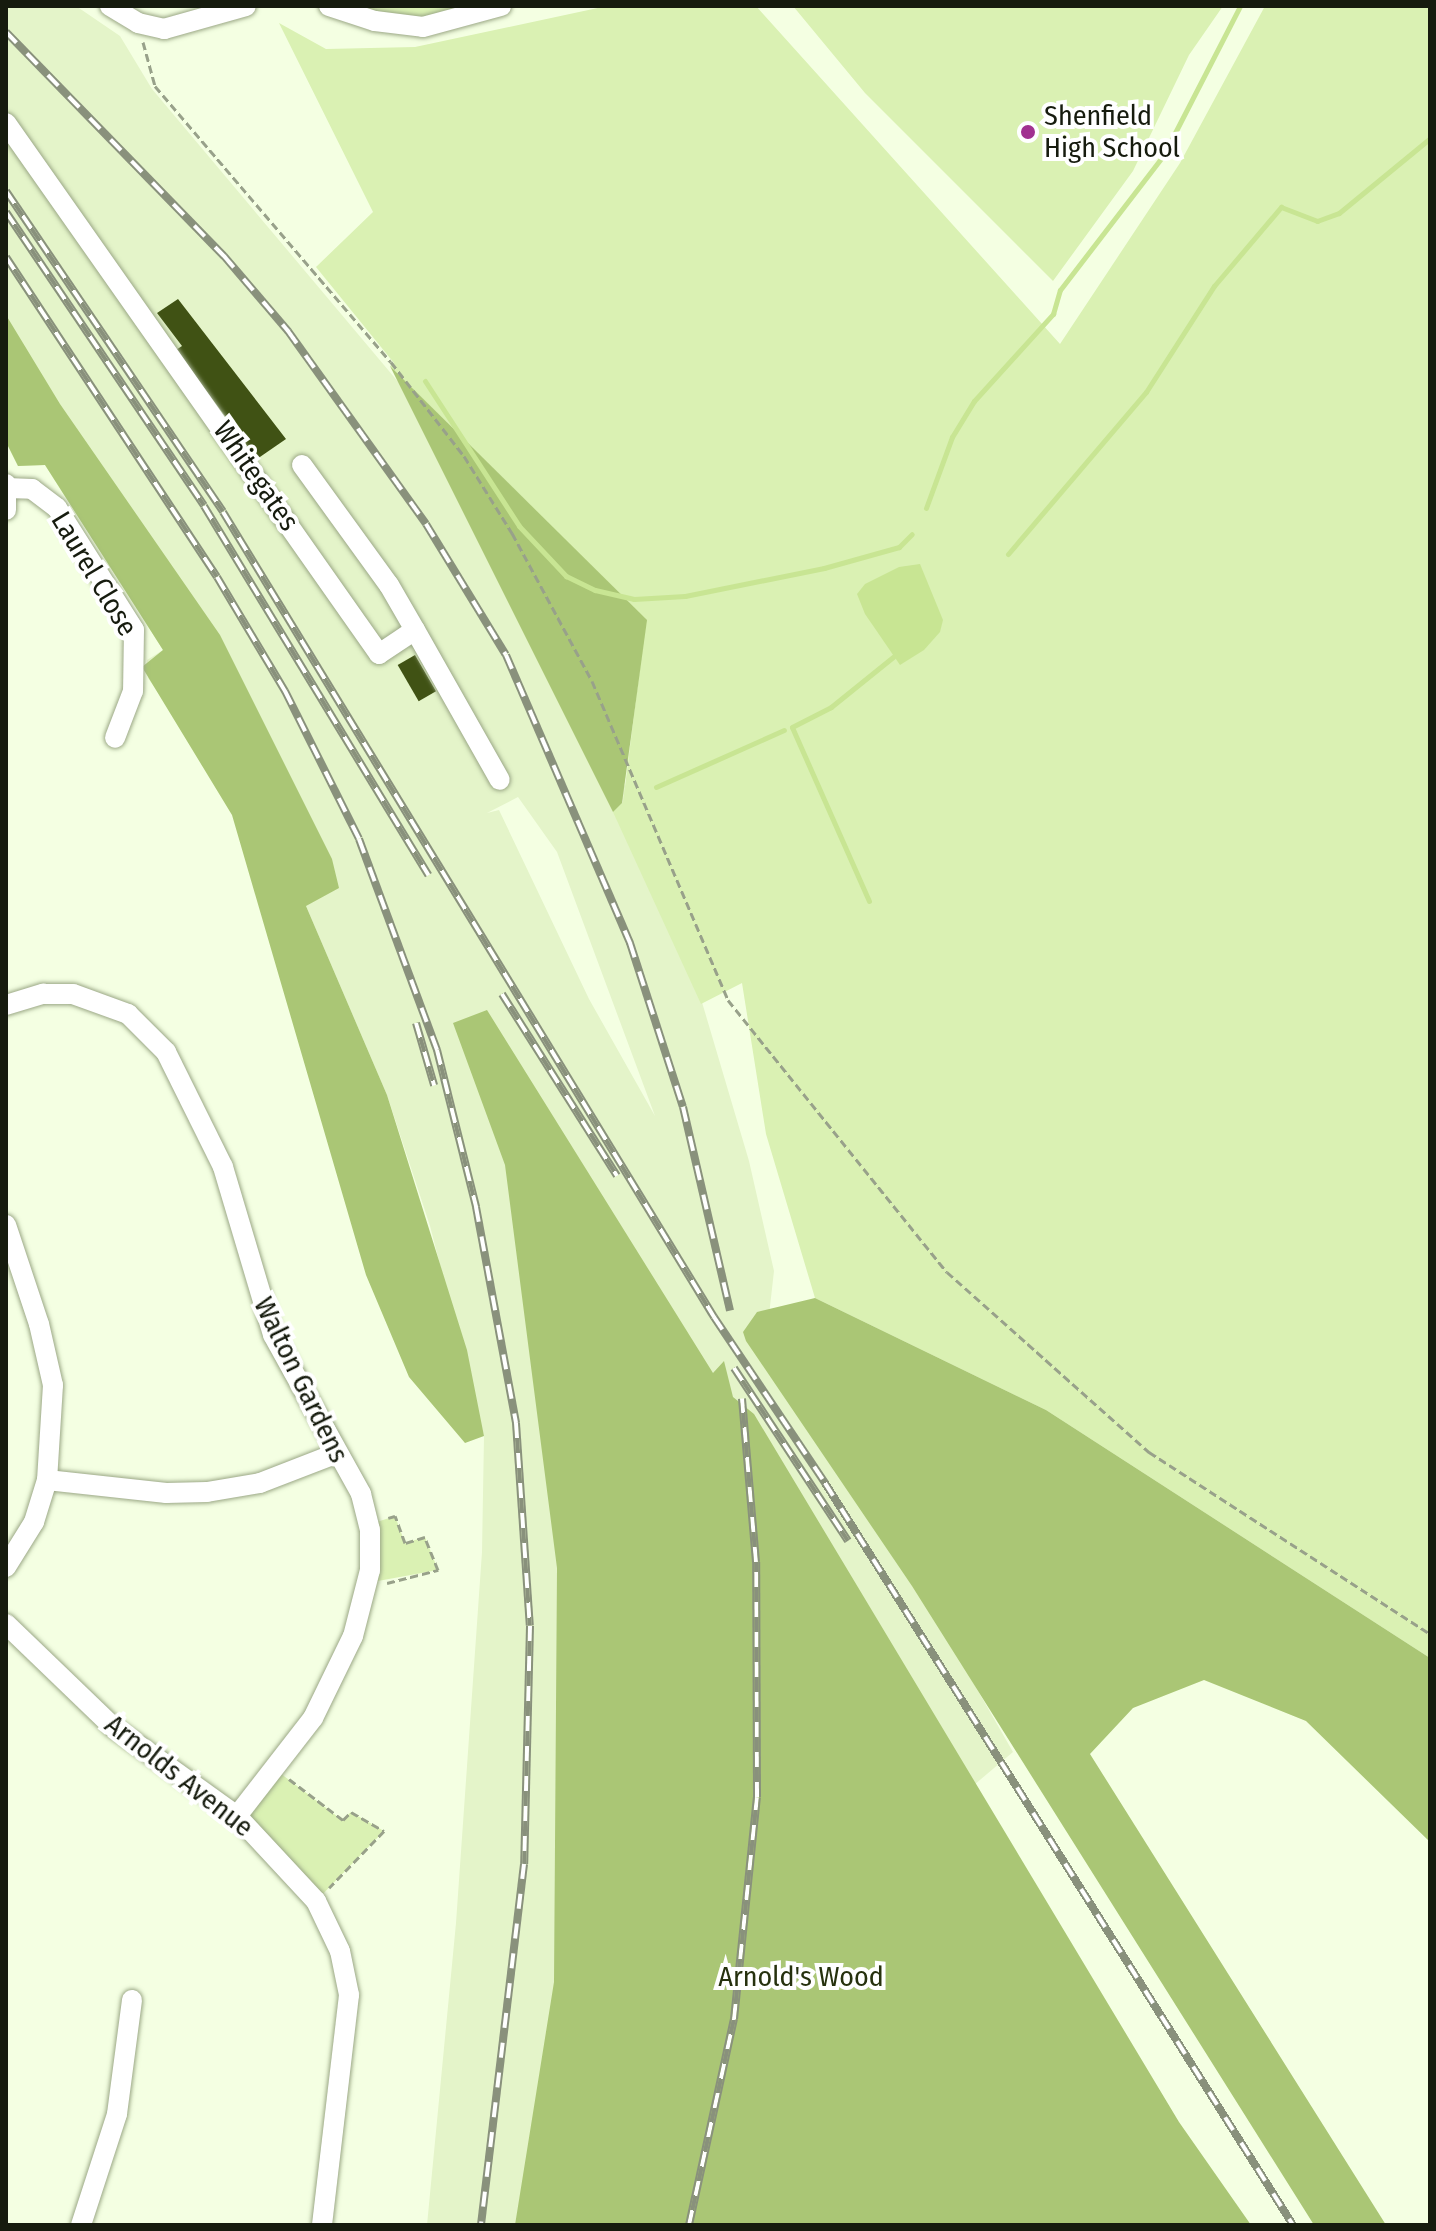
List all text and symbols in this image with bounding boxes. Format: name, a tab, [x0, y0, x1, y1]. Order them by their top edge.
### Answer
place label: Shenfield High School	[1044, 99, 1180, 165]
marker: Shenfield High School	[1019, 123, 1037, 141]
street label: Whitegates	[206, 415, 306, 537]
street label: Laurel Close	[44, 506, 144, 642]
street label: Walton Gardens	[246, 1292, 356, 1468]
street label: Arnolds Avenue	[98, 1708, 260, 1844]
park label: Arnold's Wood	[718, 1960, 884, 1994]

